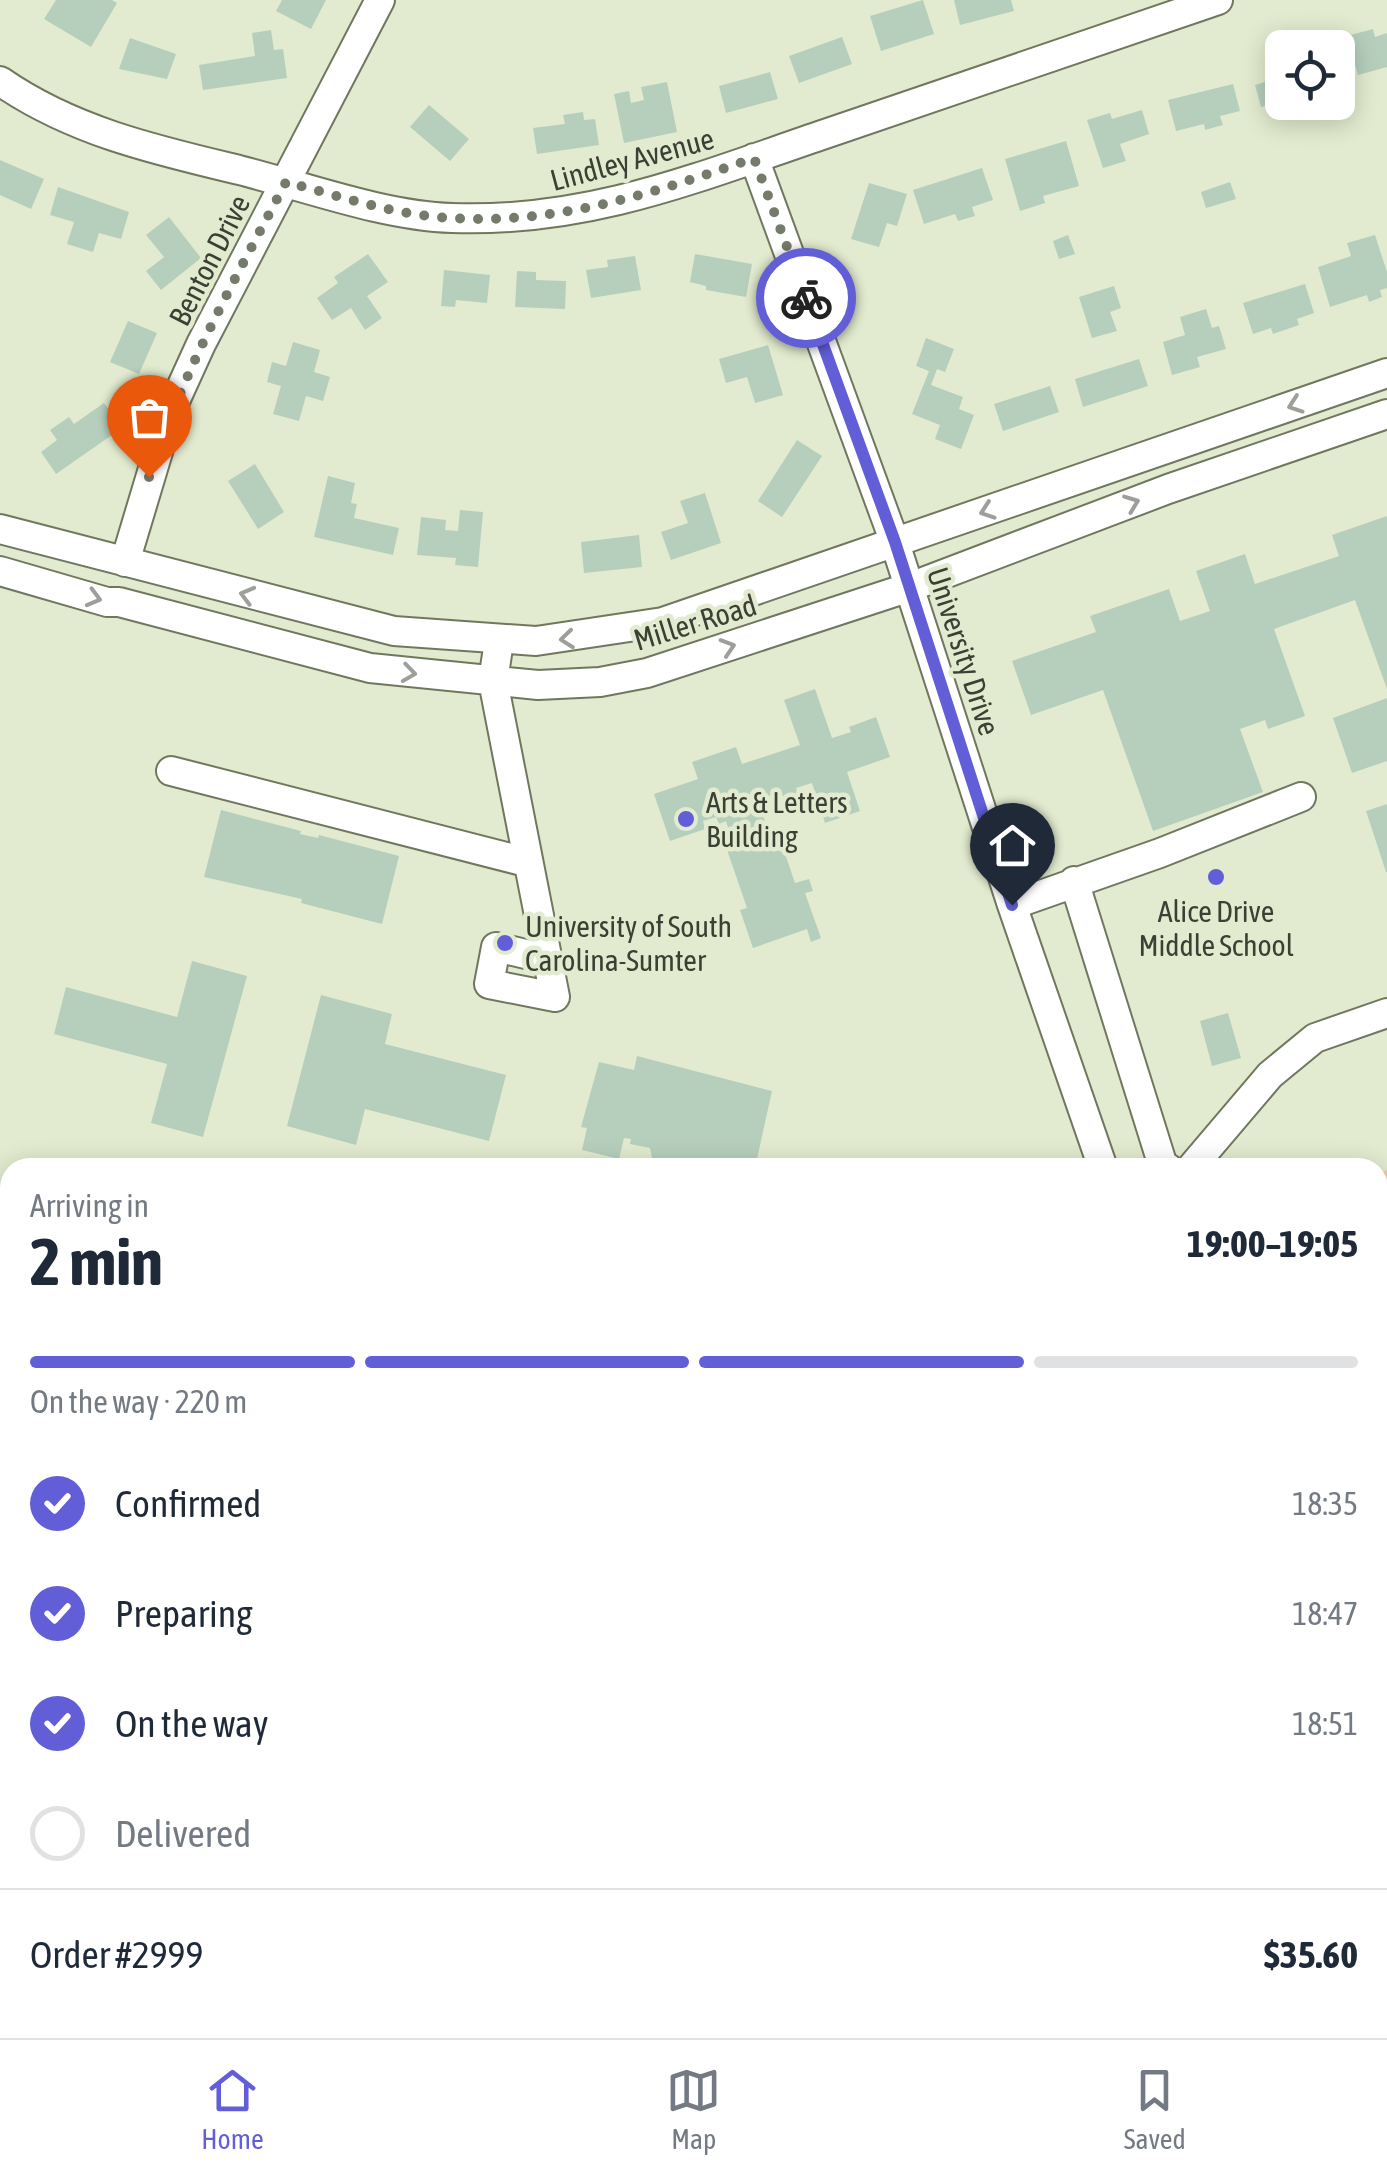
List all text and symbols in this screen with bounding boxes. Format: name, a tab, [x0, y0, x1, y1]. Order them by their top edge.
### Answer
map controls	[1265, 30, 1355, 120]
button: locate	[1265, 30, 1355, 120]
street label: Lindley Avenue	[547, 121, 717, 197]
street label: Benton Drive	[162, 189, 256, 331]
courier	[756, 248, 856, 348]
icon: bike	[779, 271, 834, 326]
pin	[107, 375, 192, 478]
icon: bag	[122, 390, 177, 445]
one-way arrow	[1287, 393, 1304, 414]
one-way arrow	[1122, 494, 1139, 515]
one-way arrow	[980, 499, 997, 519]
street label: University Drive	[921, 563, 1007, 739]
one-way arrow	[239, 585, 256, 606]
one-way arrow	[84, 586, 102, 607]
street label: Miller Road	[630, 587, 760, 657]
one-way arrow	[558, 627, 574, 649]
one-way arrow	[719, 638, 736, 658]
one-way arrow	[401, 662, 417, 683]
place label: Arts & Letters Building	[706, 785, 848, 853]
pin	[970, 803, 1055, 906]
marker: Arts & Letters Building	[675, 808, 697, 830]
icon: home	[985, 818, 1040, 873]
marker: Alice Drive Middle School	[1205, 866, 1227, 888]
place label: Alice Drive Middle School	[1138, 894, 1294, 962]
place label: University of South Carolina-Sumter	[525, 909, 732, 977]
marker: University of South Carolina-Sumter	[494, 932, 516, 954]
text: Arriving in	[30, 1187, 149, 1224]
text: 19:00–19:05	[1187, 1222, 1358, 1265]
text: 2 min	[30, 1224, 163, 1299]
text: On the way · 220 m	[30, 1383, 247, 1420]
icon: check	[30, 1476, 85, 1531]
text: Confirmed	[115, 1482, 261, 1525]
text: 18:35	[1292, 1485, 1358, 1522]
icon: check	[30, 1586, 85, 1641]
text: Preparing	[115, 1592, 253, 1635]
text: 18:47	[1292, 1595, 1358, 1632]
icon: check	[30, 1696, 85, 1751]
text: On the way	[115, 1702, 268, 1745]
text: 18:51	[1292, 1705, 1358, 1742]
text: Delivered	[115, 1812, 251, 1855]
text: Order #2999	[30, 1933, 203, 1976]
text: $35.60	[1264, 1933, 1358, 1976]
tab: Home	[201, 2063, 264, 2155]
tab: Map	[666, 2063, 721, 2155]
tab: Saved	[1124, 2063, 1186, 2155]

